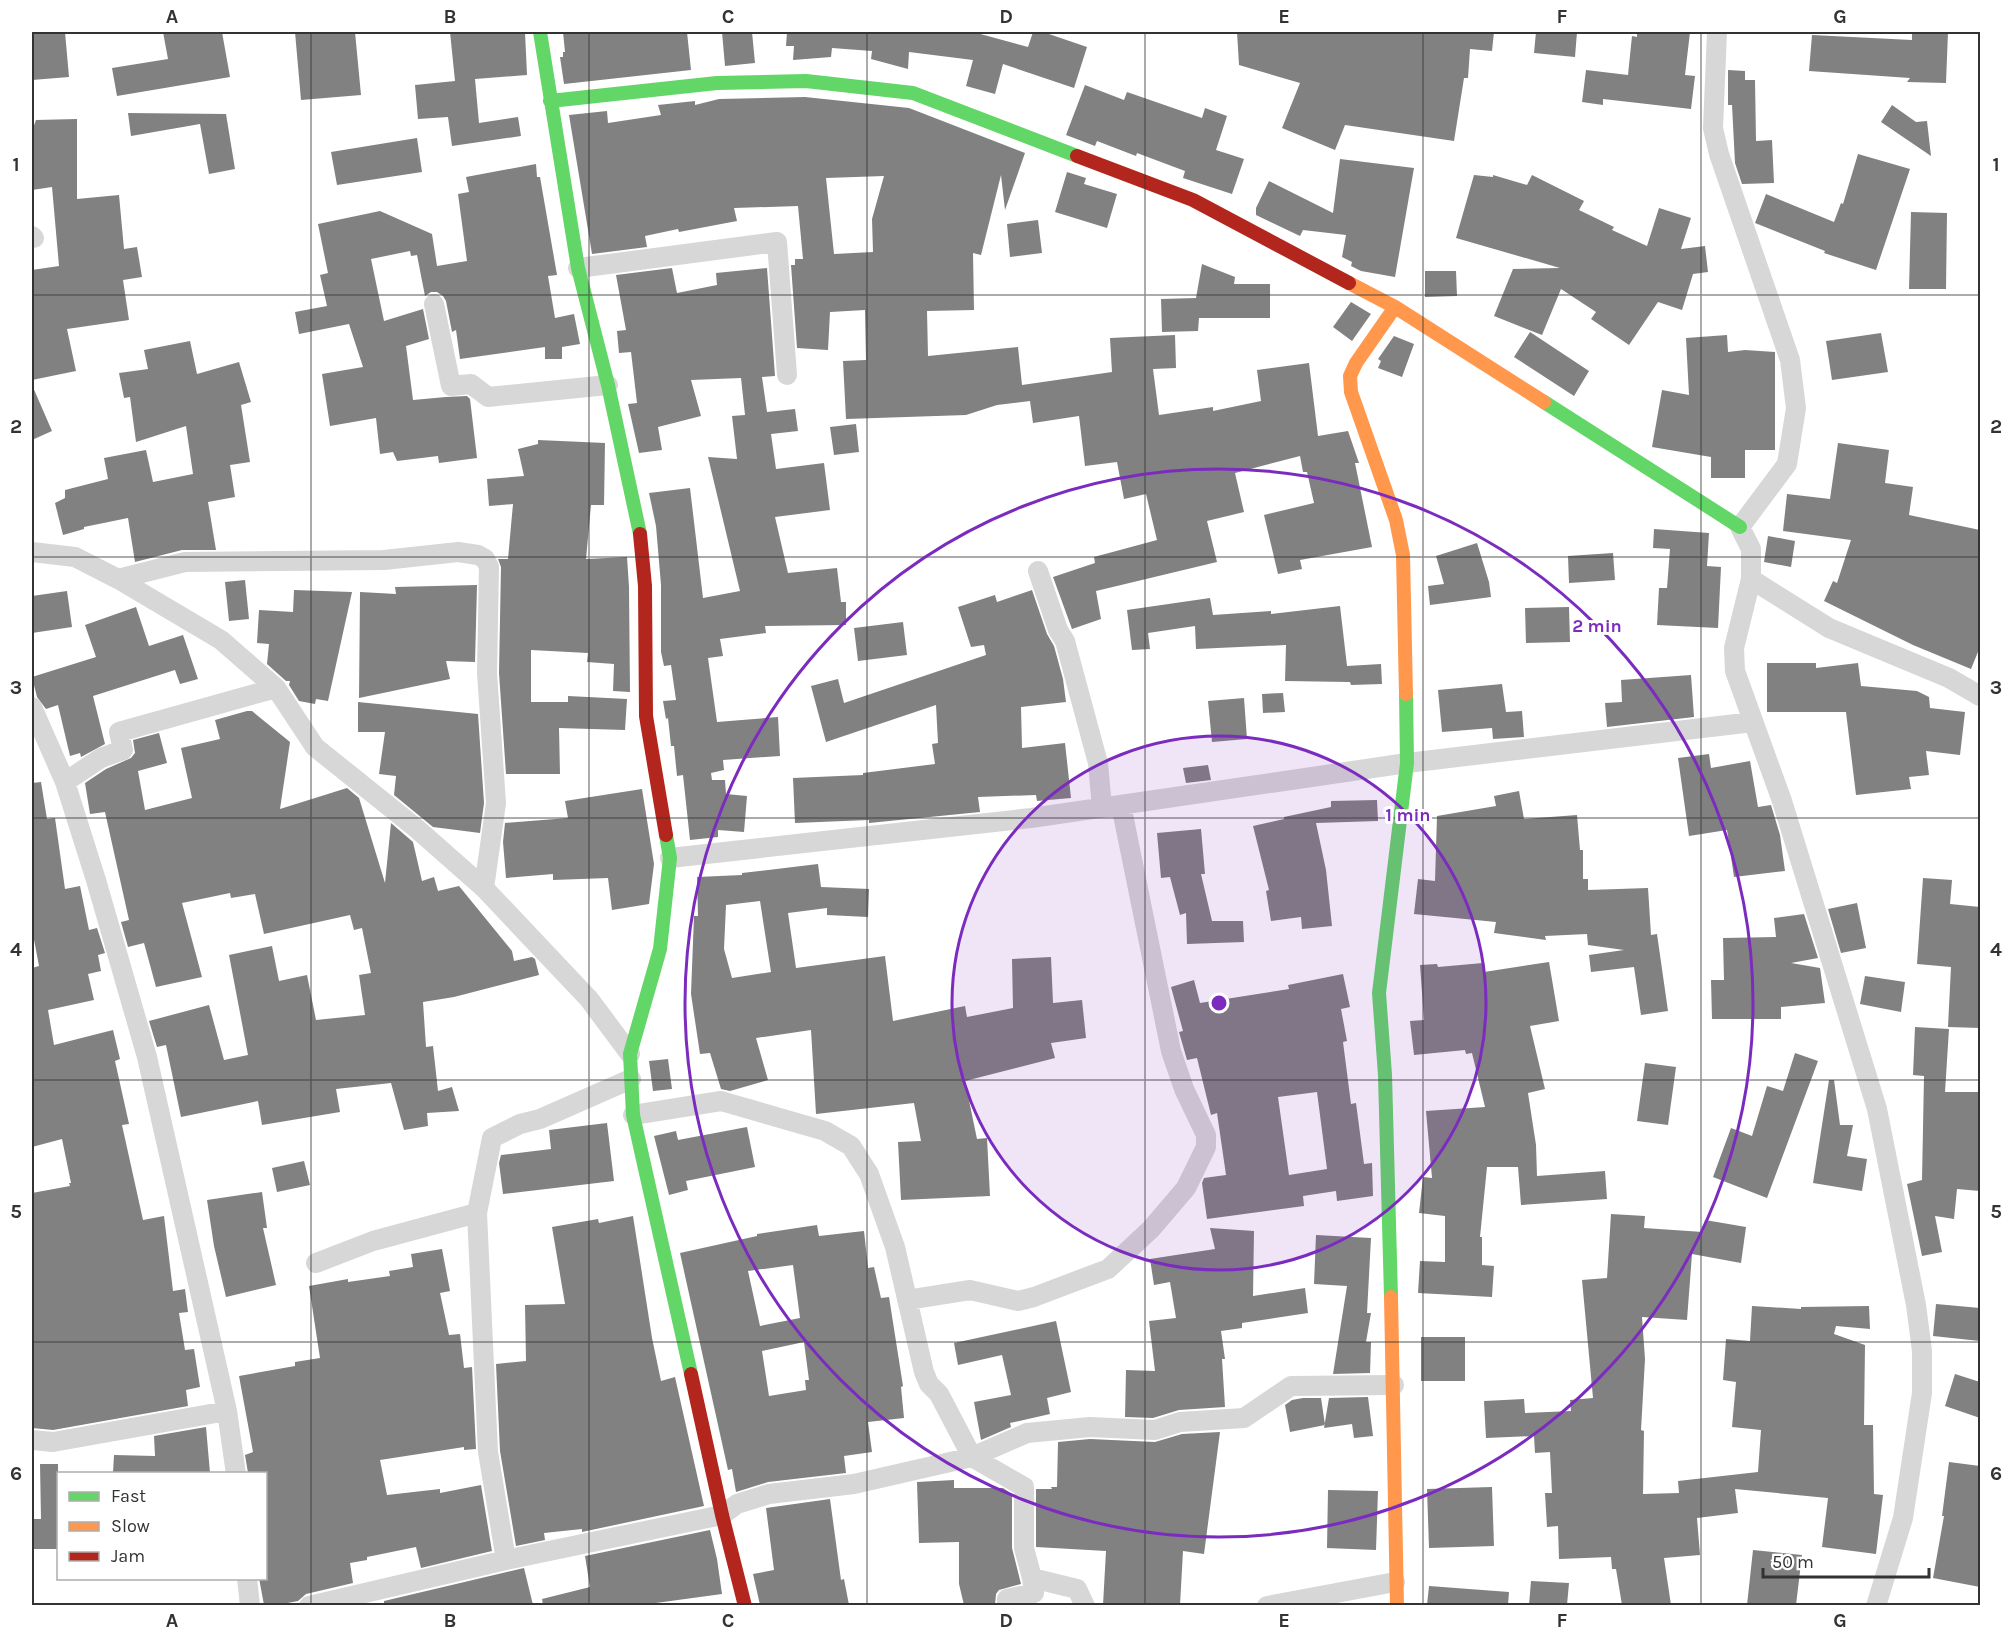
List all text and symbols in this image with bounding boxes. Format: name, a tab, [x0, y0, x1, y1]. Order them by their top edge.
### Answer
text: A	[166, 5, 179, 28]
text: B	[444, 5, 456, 28]
text: C	[722, 5, 734, 28]
text: D	[999, 5, 1013, 28]
text: E	[1278, 5, 1290, 28]
text: F	[1557, 5, 1568, 28]
text: G	[1833, 5, 1847, 28]
text: 1	[12, 153, 20, 176]
text: 1	[1992, 153, 2000, 176]
text: 2	[10, 415, 22, 438]
text: 2	[1990, 415, 2002, 438]
text: 2 min	[1572, 615, 1622, 637]
text: 3	[10, 676, 22, 699]
text: 3	[1990, 676, 2002, 699]
text: 1 min	[1385, 804, 1431, 826]
text: 4	[10, 938, 22, 961]
text: 4	[1990, 938, 2002, 961]
centre of rings	[1209, 993, 1229, 1013]
text: 5	[10, 1200, 22, 1223]
text: 5	[1990, 1200, 2002, 1223]
text: 6	[10, 1462, 22, 1485]
text: 6	[1990, 1462, 2002, 1485]
legend	[57, 1472, 267, 1580]
text: Fast	[111, 1485, 146, 1507]
text: Slow	[111, 1515, 150, 1537]
scale bar	[1763, 1541, 1930, 1579]
text: Jam	[111, 1545, 145, 1567]
text: 50 m	[1772, 1551, 1814, 1573]
text: A	[166, 1609, 179, 1632]
text: B	[444, 1609, 456, 1632]
text: C	[722, 1609, 734, 1632]
text: D	[999, 1609, 1013, 1632]
text: E	[1278, 1609, 1290, 1632]
text: F	[1557, 1609, 1568, 1632]
text: G	[1833, 1609, 1847, 1632]

